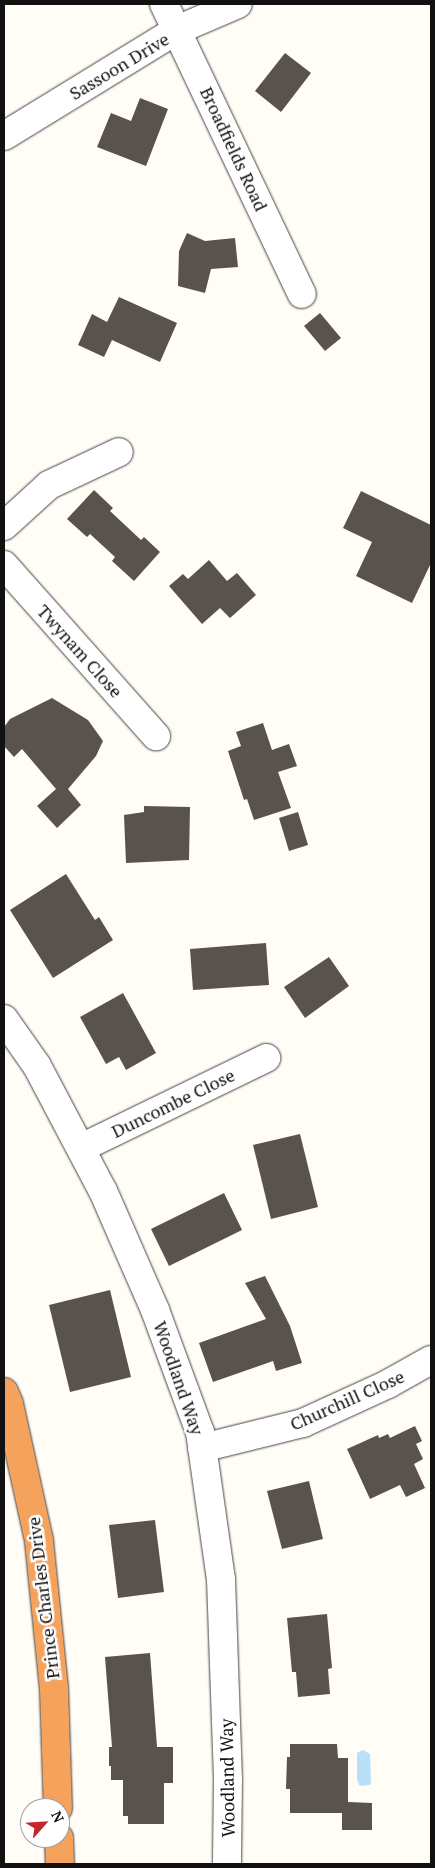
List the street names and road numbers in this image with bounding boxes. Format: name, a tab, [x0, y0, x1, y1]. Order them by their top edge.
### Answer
street label: Sassoon Drive	[65, 28, 173, 104]
street label: Broadfields Road	[196, 83, 272, 215]
street label: Twynam Close	[33, 600, 127, 702]
street label: Duncombe Close	[108, 1064, 238, 1142]
street label: Woodland Way	[149, 1318, 209, 1438]
street label: Churchill Close	[287, 1365, 407, 1435]
street label: Prince Charles Drive	[22, 1516, 64, 1680]
street label: Woodland Way	[215, 1718, 239, 1838]

